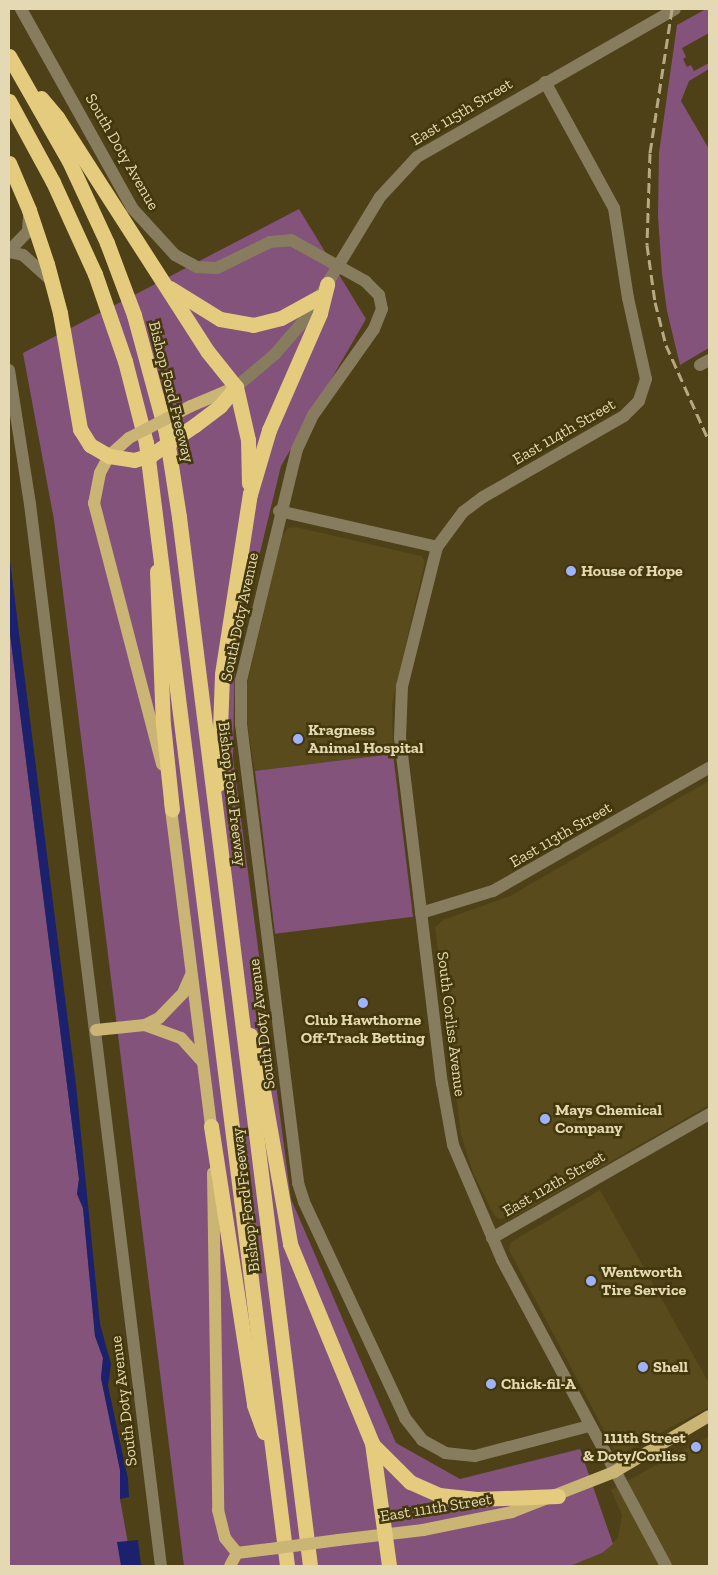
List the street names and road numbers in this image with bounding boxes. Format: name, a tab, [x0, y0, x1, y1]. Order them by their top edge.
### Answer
street label: East 115th Street	[408, 74, 516, 150]
street label: South Doty Avenue	[81, 90, 163, 214]
street label: Bishop Ford Freeway	[144, 319, 198, 465]
street label: East 114th Street	[509, 395, 619, 469]
street label: South Doty Avenue	[217, 550, 263, 684]
street label: Bishop Ford Freeway	[214, 721, 250, 867]
street label: East 113th Street	[507, 798, 615, 872]
street label: South Corliss Avenue	[433, 950, 469, 1098]
street label: South Doty Avenue	[244, 957, 280, 1091]
street label: Bishop Ford Freeway	[228, 1127, 264, 1273]
street label: East 112th Street	[499, 1147, 609, 1221]
street label: South Doty Avenue	[106, 1334, 142, 1468]
street label: East 111th Street	[379, 1490, 493, 1526]

